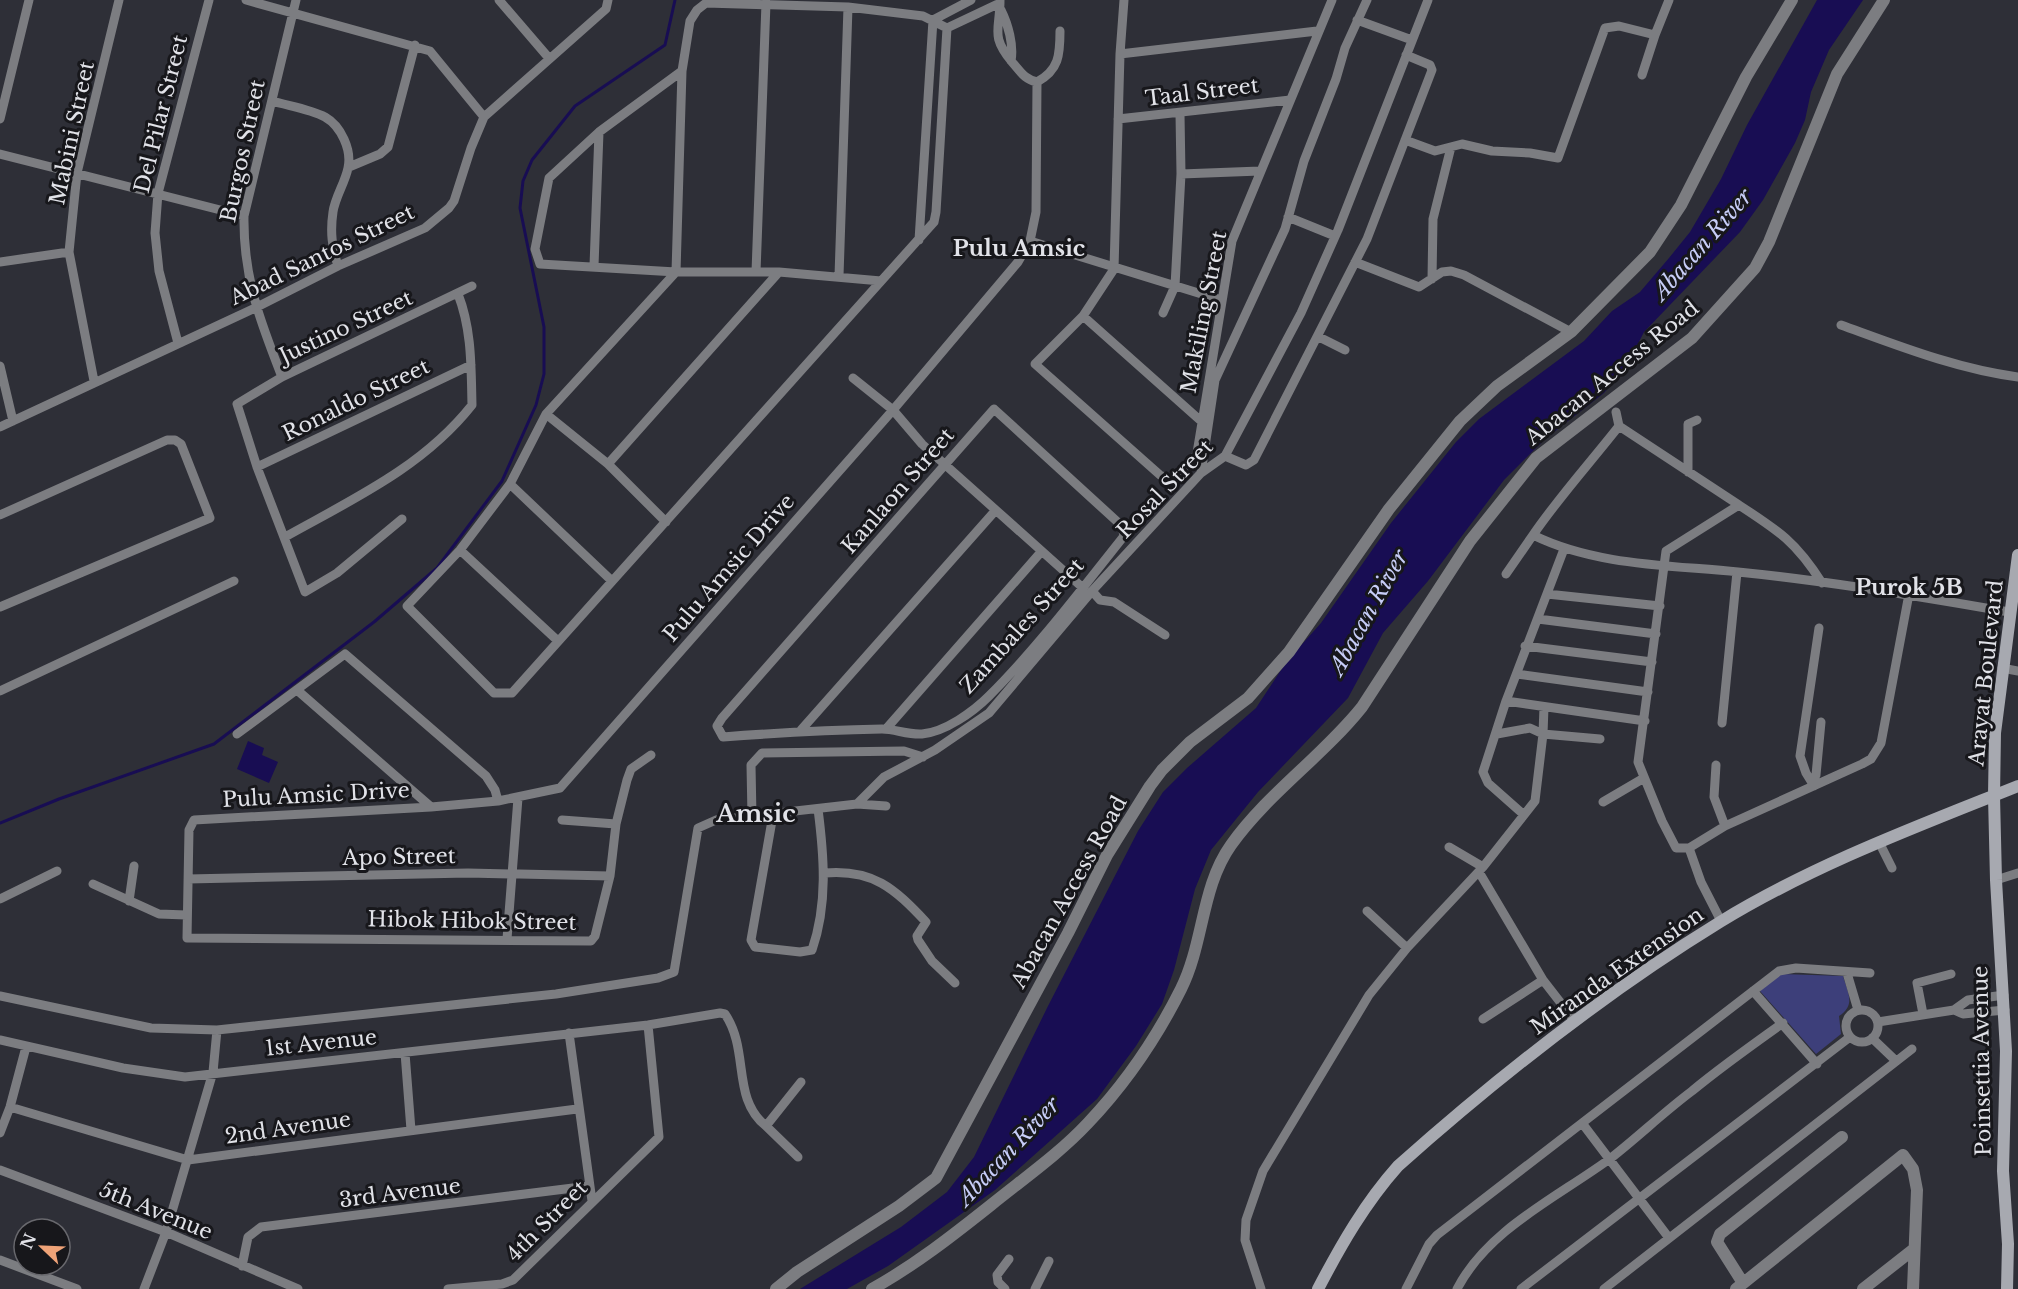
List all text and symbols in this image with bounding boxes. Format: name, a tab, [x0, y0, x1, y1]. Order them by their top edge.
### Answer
street label: Del Pilar Street	[129, 32, 193, 196]
street label: Mabini Street	[44, 59, 100, 207]
street label: Taal Street	[1144, 72, 1260, 112]
street label: Burgos Street	[215, 77, 271, 225]
water label: Abacan River	[1645, 183, 1759, 308]
street label: Abad Santos Street	[225, 199, 418, 311]
street label: Makiling Street	[1176, 229, 1232, 395]
district label: Pulu Amsic	[953, 235, 1085, 262]
street label: Justino Street	[273, 285, 417, 370]
street label: Abacan Access Road	[1519, 295, 1704, 452]
street label: Ronaldo Street	[278, 353, 434, 447]
street label: Kanlaon Street	[836, 423, 960, 559]
street label: Rosal Street	[1111, 434, 1219, 544]
street label: Pulu Amsic Drive	[658, 489, 800, 647]
water label: Abacan River	[1322, 544, 1414, 682]
street label: Zambales Street	[954, 553, 1090, 699]
district label: Purok 5B	[1855, 574, 1963, 601]
street label: Arayat Boulevard	[1963, 579, 2009, 768]
street label: Pulu Amsic Drive	[222, 777, 410, 813]
street label: Abacan Access Road	[1005, 791, 1133, 993]
district label: Amsic	[715, 799, 796, 828]
street label: Apo Street	[341, 843, 456, 871]
street label: Miranda Extension	[1526, 902, 1708, 1040]
street label: Hibok Hibok Street	[367, 906, 577, 936]
street label: Poinsettia Avenue	[1967, 966, 1997, 1156]
street label: 1st Avenue	[264, 1024, 378, 1062]
water label: Abacan River	[949, 1091, 1066, 1213]
street label: 2nd Avenue	[223, 1106, 353, 1150]
street label: 3rd Avenue	[338, 1173, 462, 1213]
street label: 4th Street	[501, 1175, 593, 1267]
street label: 5th Avenue	[96, 1177, 216, 1245]
north arrow	[12, 1217, 72, 1277]
text: N	[16, 1230, 40, 1252]

